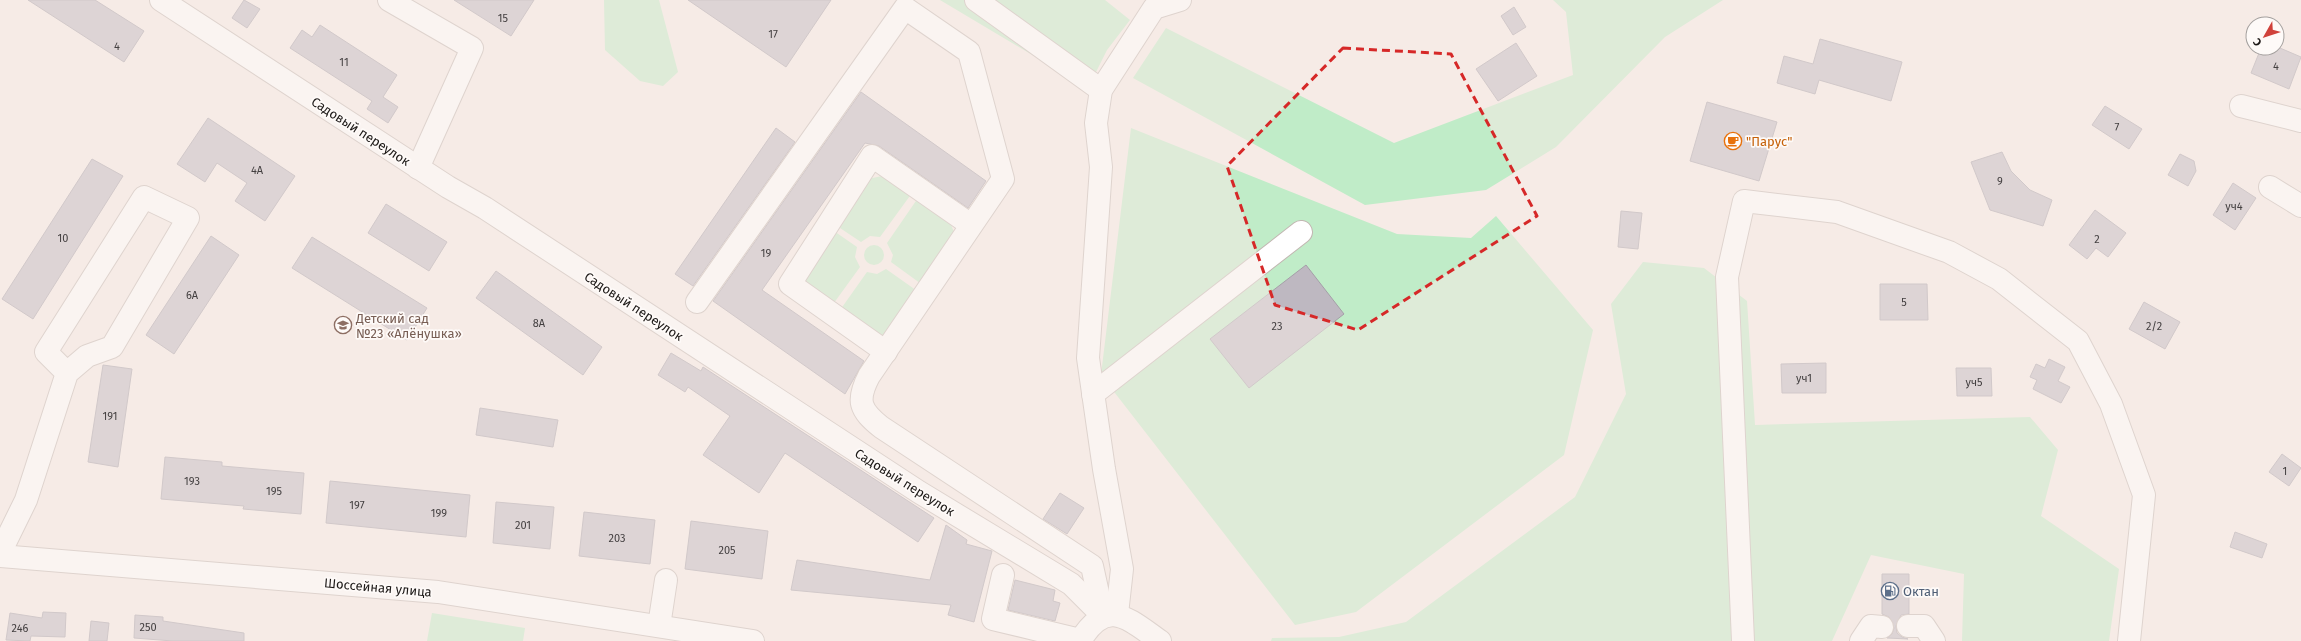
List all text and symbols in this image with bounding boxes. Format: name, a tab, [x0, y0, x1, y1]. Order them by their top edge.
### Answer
house number: 15	[498, 12, 509, 25]
north arrow	[2245, 16, 2285, 56]
house number: 17	[768, 28, 778, 41]
text: С	[2250, 35, 2265, 49]
house number: 4	[114, 40, 120, 53]
house number: 11	[339, 56, 349, 69]
house number: 4	[2273, 60, 2279, 73]
street label: Садовый переулок	[309, 94, 413, 169]
house number: 7	[2115, 121, 2120, 134]
cafe icon: "Парус"	[1723, 131, 1743, 151]
place label: "Парус"	[1746, 134, 1792, 149]
house number: 4А	[251, 164, 264, 177]
house number: 9	[1997, 175, 2003, 188]
house number: уч4	[2225, 200, 2243, 213]
house number: 10	[58, 232, 68, 245]
house number: 2	[2094, 233, 2100, 246]
house number: 19	[761, 247, 771, 260]
street label: Садовый переулок	[582, 269, 686, 344]
house number: 6А	[186, 289, 199, 302]
house number: 5	[1901, 296, 1907, 309]
place label: Детский сад №23 «Алёнушка»	[355, 311, 462, 341]
school or university icon: Детский сад №23 «Алёнушка»	[333, 315, 353, 335]
house number: 8А	[533, 317, 546, 330]
house number: 23	[1272, 320, 1282, 333]
house number: 2/2	[2146, 320, 2162, 333]
house number: уч1	[1796, 372, 1812, 385]
house number: уч5	[1966, 376, 1983, 389]
house number: 191	[102, 410, 118, 423]
street label: Садовый переулок	[852, 446, 958, 519]
house number: 1	[2283, 465, 2287, 478]
house number: 193	[184, 475, 200, 488]
house number: 195	[266, 485, 283, 498]
house number: 197	[349, 499, 365, 512]
house number: 199	[431, 507, 447, 520]
house number: 201	[515, 519, 531, 532]
house number: 203	[609, 532, 625, 545]
house number: 205	[718, 544, 736, 557]
street label: Шоссейная улица	[323, 575, 432, 600]
fuel station icon: Октан	[1880, 581, 1900, 601]
place label: Октан	[1903, 584, 1939, 599]
house number: 250	[139, 621, 157, 634]
house number: 246	[12, 622, 29, 635]

